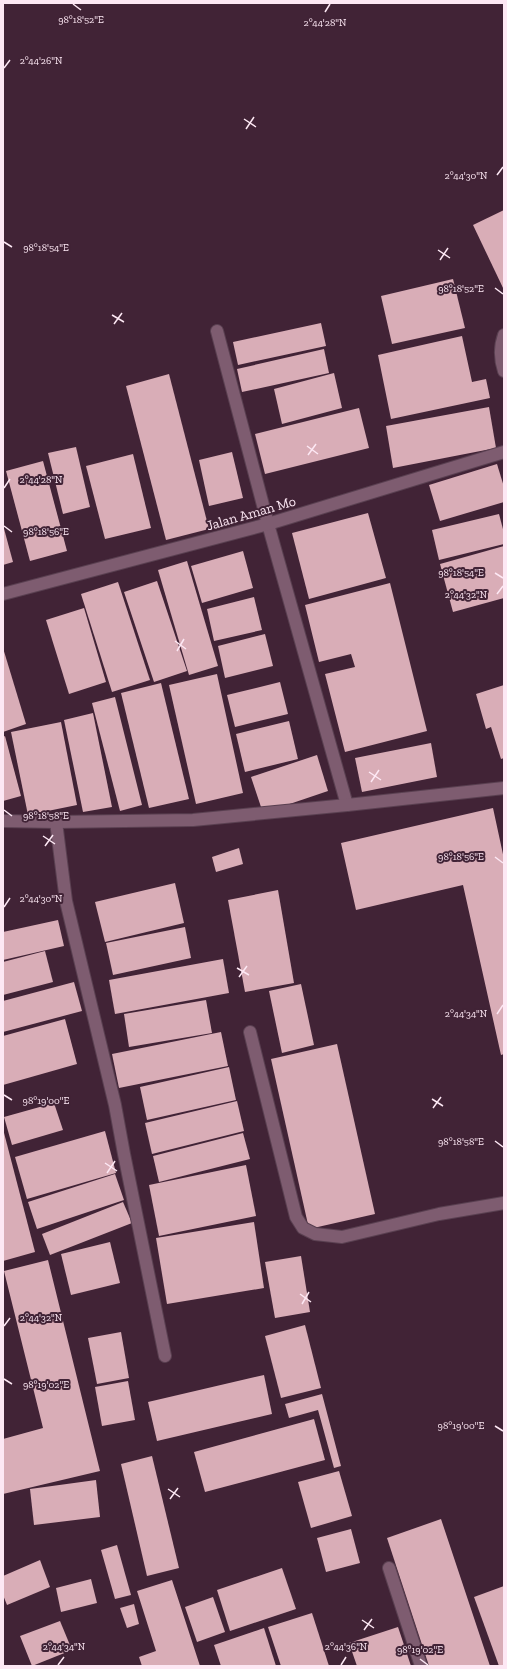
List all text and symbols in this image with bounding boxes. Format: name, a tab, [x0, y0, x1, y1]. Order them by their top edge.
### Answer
text: 98°18'52"E	[58, 14, 104, 26]
text: 2°44'28"N	[304, 17, 347, 29]
text: 2°44'26"N	[20, 55, 63, 67]
text: 2°44'30"N	[445, 170, 488, 182]
text: 98°18'54"E	[23, 242, 69, 254]
text: 98°18'52"E	[438, 283, 484, 295]
text: 2°44'28"N	[20, 474, 63, 486]
street label: Jalan Aman Mo	[204, 493, 298, 534]
text: 98°18'56"E	[23, 526, 69, 538]
text: 98°18'54"E	[438, 567, 484, 579]
text: 2°44'32"N	[445, 589, 488, 601]
text: 98°18'58"E	[23, 810, 69, 822]
text: 98°18'56"E	[438, 851, 484, 863]
text: 2°44'30"N	[20, 893, 63, 905]
text: 2°44'34"N	[445, 1008, 488, 1020]
text: 98°19'00"E	[23, 1095, 70, 1107]
text: 98°18'58"E	[438, 1136, 484, 1148]
text: 2°44'32"N	[20, 1312, 63, 1324]
text: 98°19'02"E	[23, 1379, 69, 1391]
text: 98°19'00"E	[438, 1420, 485, 1432]
text: 2°44'34"N	[43, 1641, 86, 1653]
text: 2°44'36"N	[325, 1641, 368, 1653]
text: 98°19'02"E	[397, 1644, 443, 1656]

